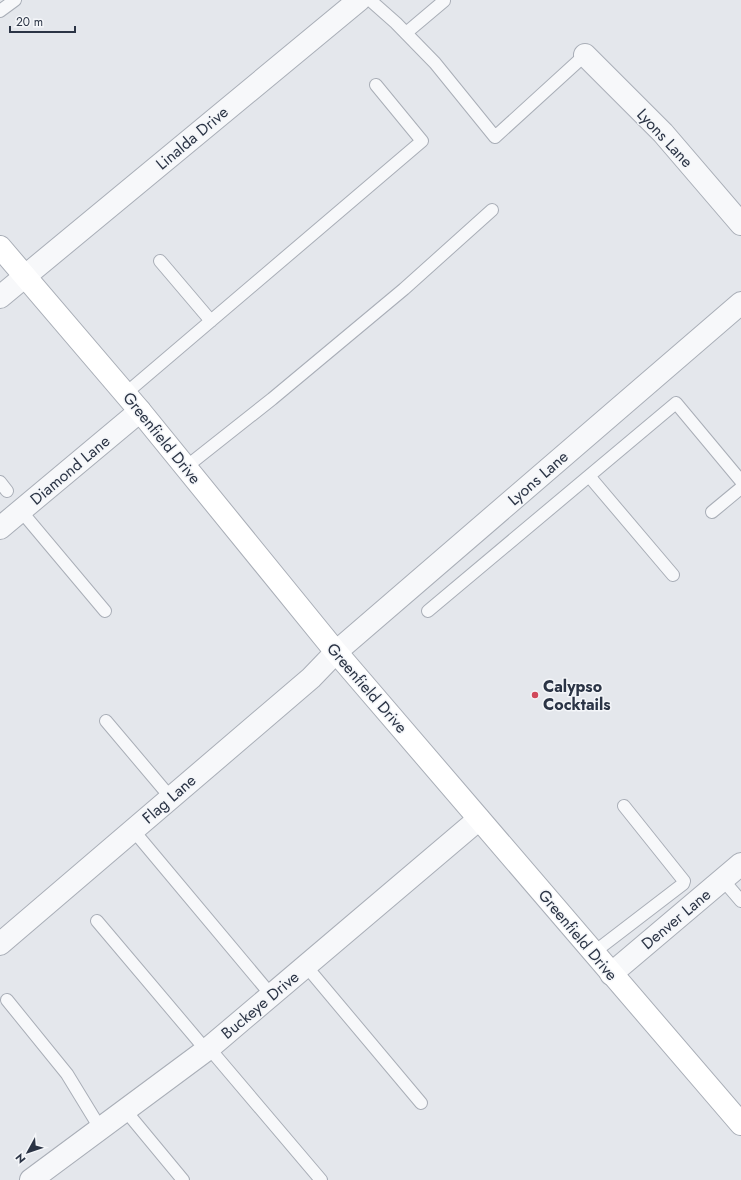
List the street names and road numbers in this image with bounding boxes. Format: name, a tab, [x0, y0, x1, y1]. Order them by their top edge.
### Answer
street label: Linalda Drive	[151, 101, 233, 175]
street label: Lyons Lane	[632, 103, 698, 173]
street label: Greenfield Drive	[118, 387, 206, 489]
street label: Diamond Lane	[25, 430, 115, 510]
street label: Lyons Lane	[503, 445, 573, 511]
street label: Greenfield Drive	[321, 638, 413, 738]
street label: Flag Lane	[137, 769, 201, 829]
street label: Denver Lane	[636, 883, 716, 955]
street label: Greenfield Drive	[533, 884, 623, 986]
street label: Buckeye Drive	[216, 966, 304, 1044]

